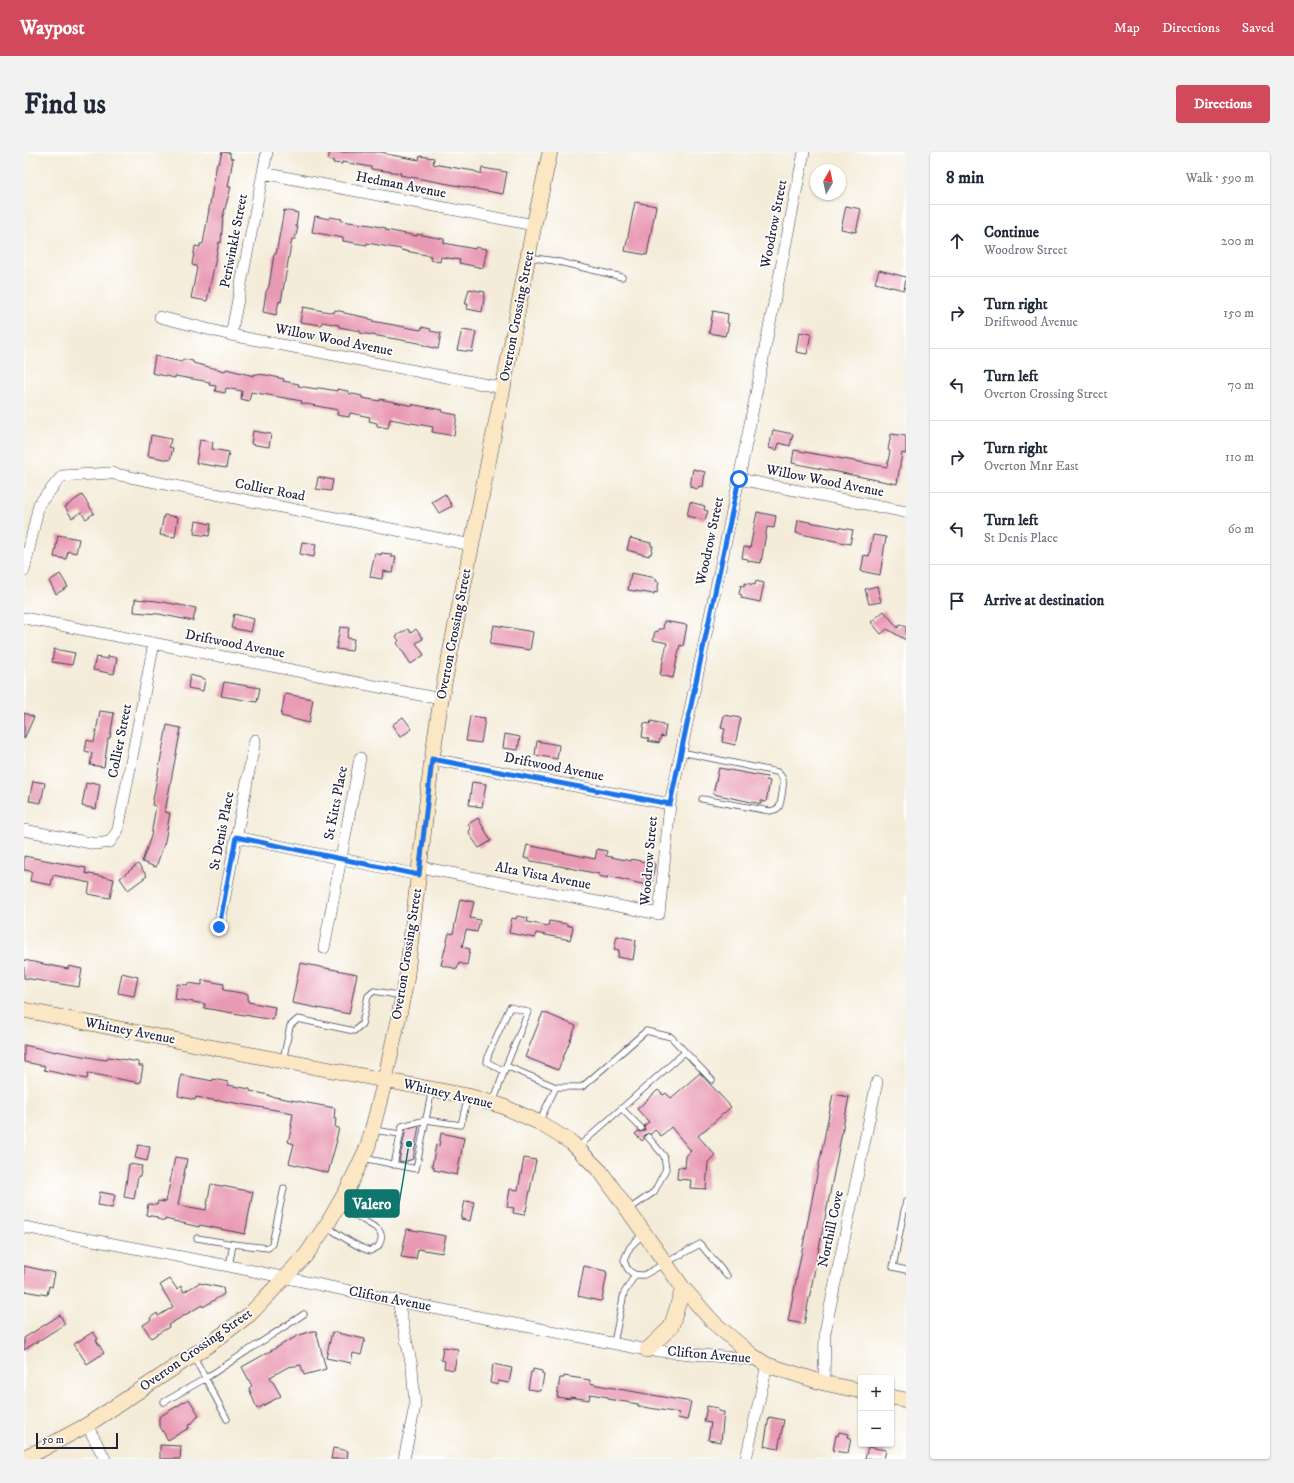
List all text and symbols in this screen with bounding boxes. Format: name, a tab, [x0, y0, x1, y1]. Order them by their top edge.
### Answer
text: Waypost	[20, 17, 84, 40]
text: Map	[1114, 19, 1140, 37]
text: Directions	[1162, 19, 1220, 37]
text: Saved	[1242, 19, 1274, 37]
button: Directions	[1176, 85, 1270, 123]
text: Find us	[24, 87, 106, 122]
north arrow	[810, 164, 846, 200]
street label: Hedman Avenue	[354, 167, 448, 203]
text: 8 min	[946, 167, 984, 189]
text: Walk · 590 m	[1186, 170, 1254, 186]
street label: Woodrow Street	[756, 178, 792, 271]
street label: Periwinkle Street	[216, 192, 252, 290]
text: Continue	[984, 223, 1039, 242]
icon: ahead	[946, 230, 968, 252]
text: 200 m	[1221, 233, 1254, 249]
text: Woodrow Street	[984, 242, 1067, 258]
street label: Overton Crossing Street	[495, 248, 539, 383]
text: Turn right	[984, 295, 1047, 314]
icon: right	[946, 302, 968, 324]
text: 150 m	[1223, 305, 1254, 321]
text: Driftwood Avenue	[984, 314, 1078, 330]
street label: Willow Wood Avenue	[273, 320, 395, 360]
text: Turn left	[984, 367, 1038, 386]
icon: left	[946, 374, 968, 396]
text: 70 m	[1228, 377, 1254, 393]
text: Overton Crossing Street	[984, 386, 1108, 402]
text: Turn right	[984, 439, 1047, 458]
icon: right	[946, 446, 968, 468]
text: 110 m	[1225, 449, 1254, 465]
text: Overton Mnr East	[984, 458, 1079, 474]
street label: Willow Wood Avenue	[764, 461, 886, 501]
route start	[730, 470, 748, 488]
street label: Collier Road	[233, 474, 307, 506]
street label: Woodrow Street	[692, 495, 728, 588]
text: Turn left	[984, 511, 1038, 530]
icon: left	[946, 518, 968, 540]
text: 60 m	[1228, 521, 1254, 537]
text: St Denis Place	[984, 530, 1058, 546]
street label: Overton Crossing Street	[432, 566, 476, 701]
icon: arrive	[946, 590, 968, 612]
text: Arrive at destination	[984, 591, 1104, 610]
street label: Driftwood Avenue	[184, 626, 287, 663]
street label: Collier Street	[104, 702, 136, 780]
street label: Driftwood Avenue	[503, 749, 606, 786]
street label: St Kitts Place	[320, 764, 352, 841]
street label: St Denis Place	[206, 790, 238, 872]
street label: Woodrow Street	[636, 815, 662, 908]
street label: Alta Vista Avenue	[494, 858, 593, 894]
street label: Overton Crossing Street	[388, 886, 426, 1021]
route end	[210, 918, 228, 936]
street label: Whitney Avenue	[82, 1013, 177, 1049]
street label: Whitney Avenue	[400, 1075, 495, 1113]
street label: Northill Cove	[814, 1189, 848, 1269]
callout: Valero	[345, 1190, 399, 1217]
text: Valero	[352, 1195, 392, 1214]
street label: Clifton Avenue	[347, 1282, 433, 1316]
street label: Overton Crossing Street	[136, 1304, 256, 1396]
street label: Clifton Avenue	[667, 1342, 752, 1368]
map controls	[858, 1375, 894, 1447]
button: +	[858, 1375, 894, 1411]
button: −	[858, 1411, 894, 1447]
scale bar	[36, 1431, 118, 1450]
text: 50 m	[42, 1433, 64, 1447]

